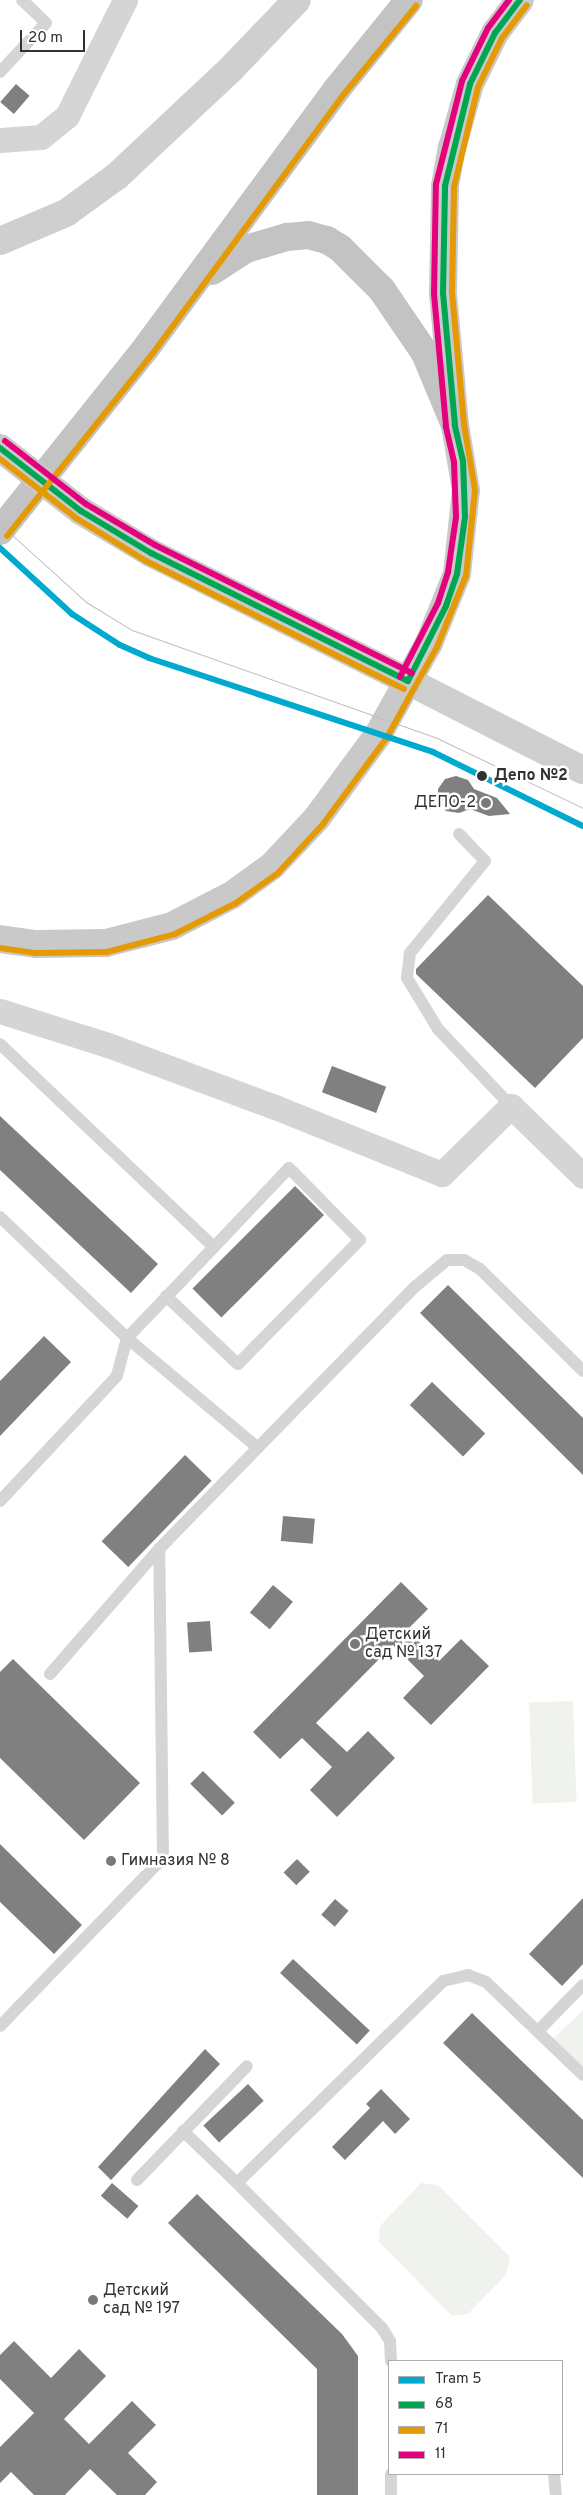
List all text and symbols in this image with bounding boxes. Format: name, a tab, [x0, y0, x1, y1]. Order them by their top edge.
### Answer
scale bar	[22, 20, 88, 52]
text: 20 m	[28, 29, 63, 48]
place label: Депо №2	[494, 766, 568, 786]
marker: Депо №2	[473, 767, 491, 785]
place label: ДЕПО-2	[414, 793, 476, 813]
marker: ДЕПО-2	[480, 797, 492, 809]
place label: Детский сад № 137	[365, 1625, 442, 1663]
marker: Детский сад № 137	[349, 1638, 361, 1650]
place label: Гимназия № 8	[121, 1851, 230, 1871]
marker: Гимназия № 8	[105, 1855, 117, 1867]
place label: Детский сад № 197	[103, 2281, 180, 2319]
marker: Детский сад № 197	[87, 2294, 99, 2306]
legend	[388, 2360, 563, 2475]
text: Tram 5	[435, 2370, 482, 2389]
text: 68	[435, 2395, 453, 2414]
text: 71	[435, 2420, 449, 2439]
text: 11	[435, 2445, 446, 2464]

